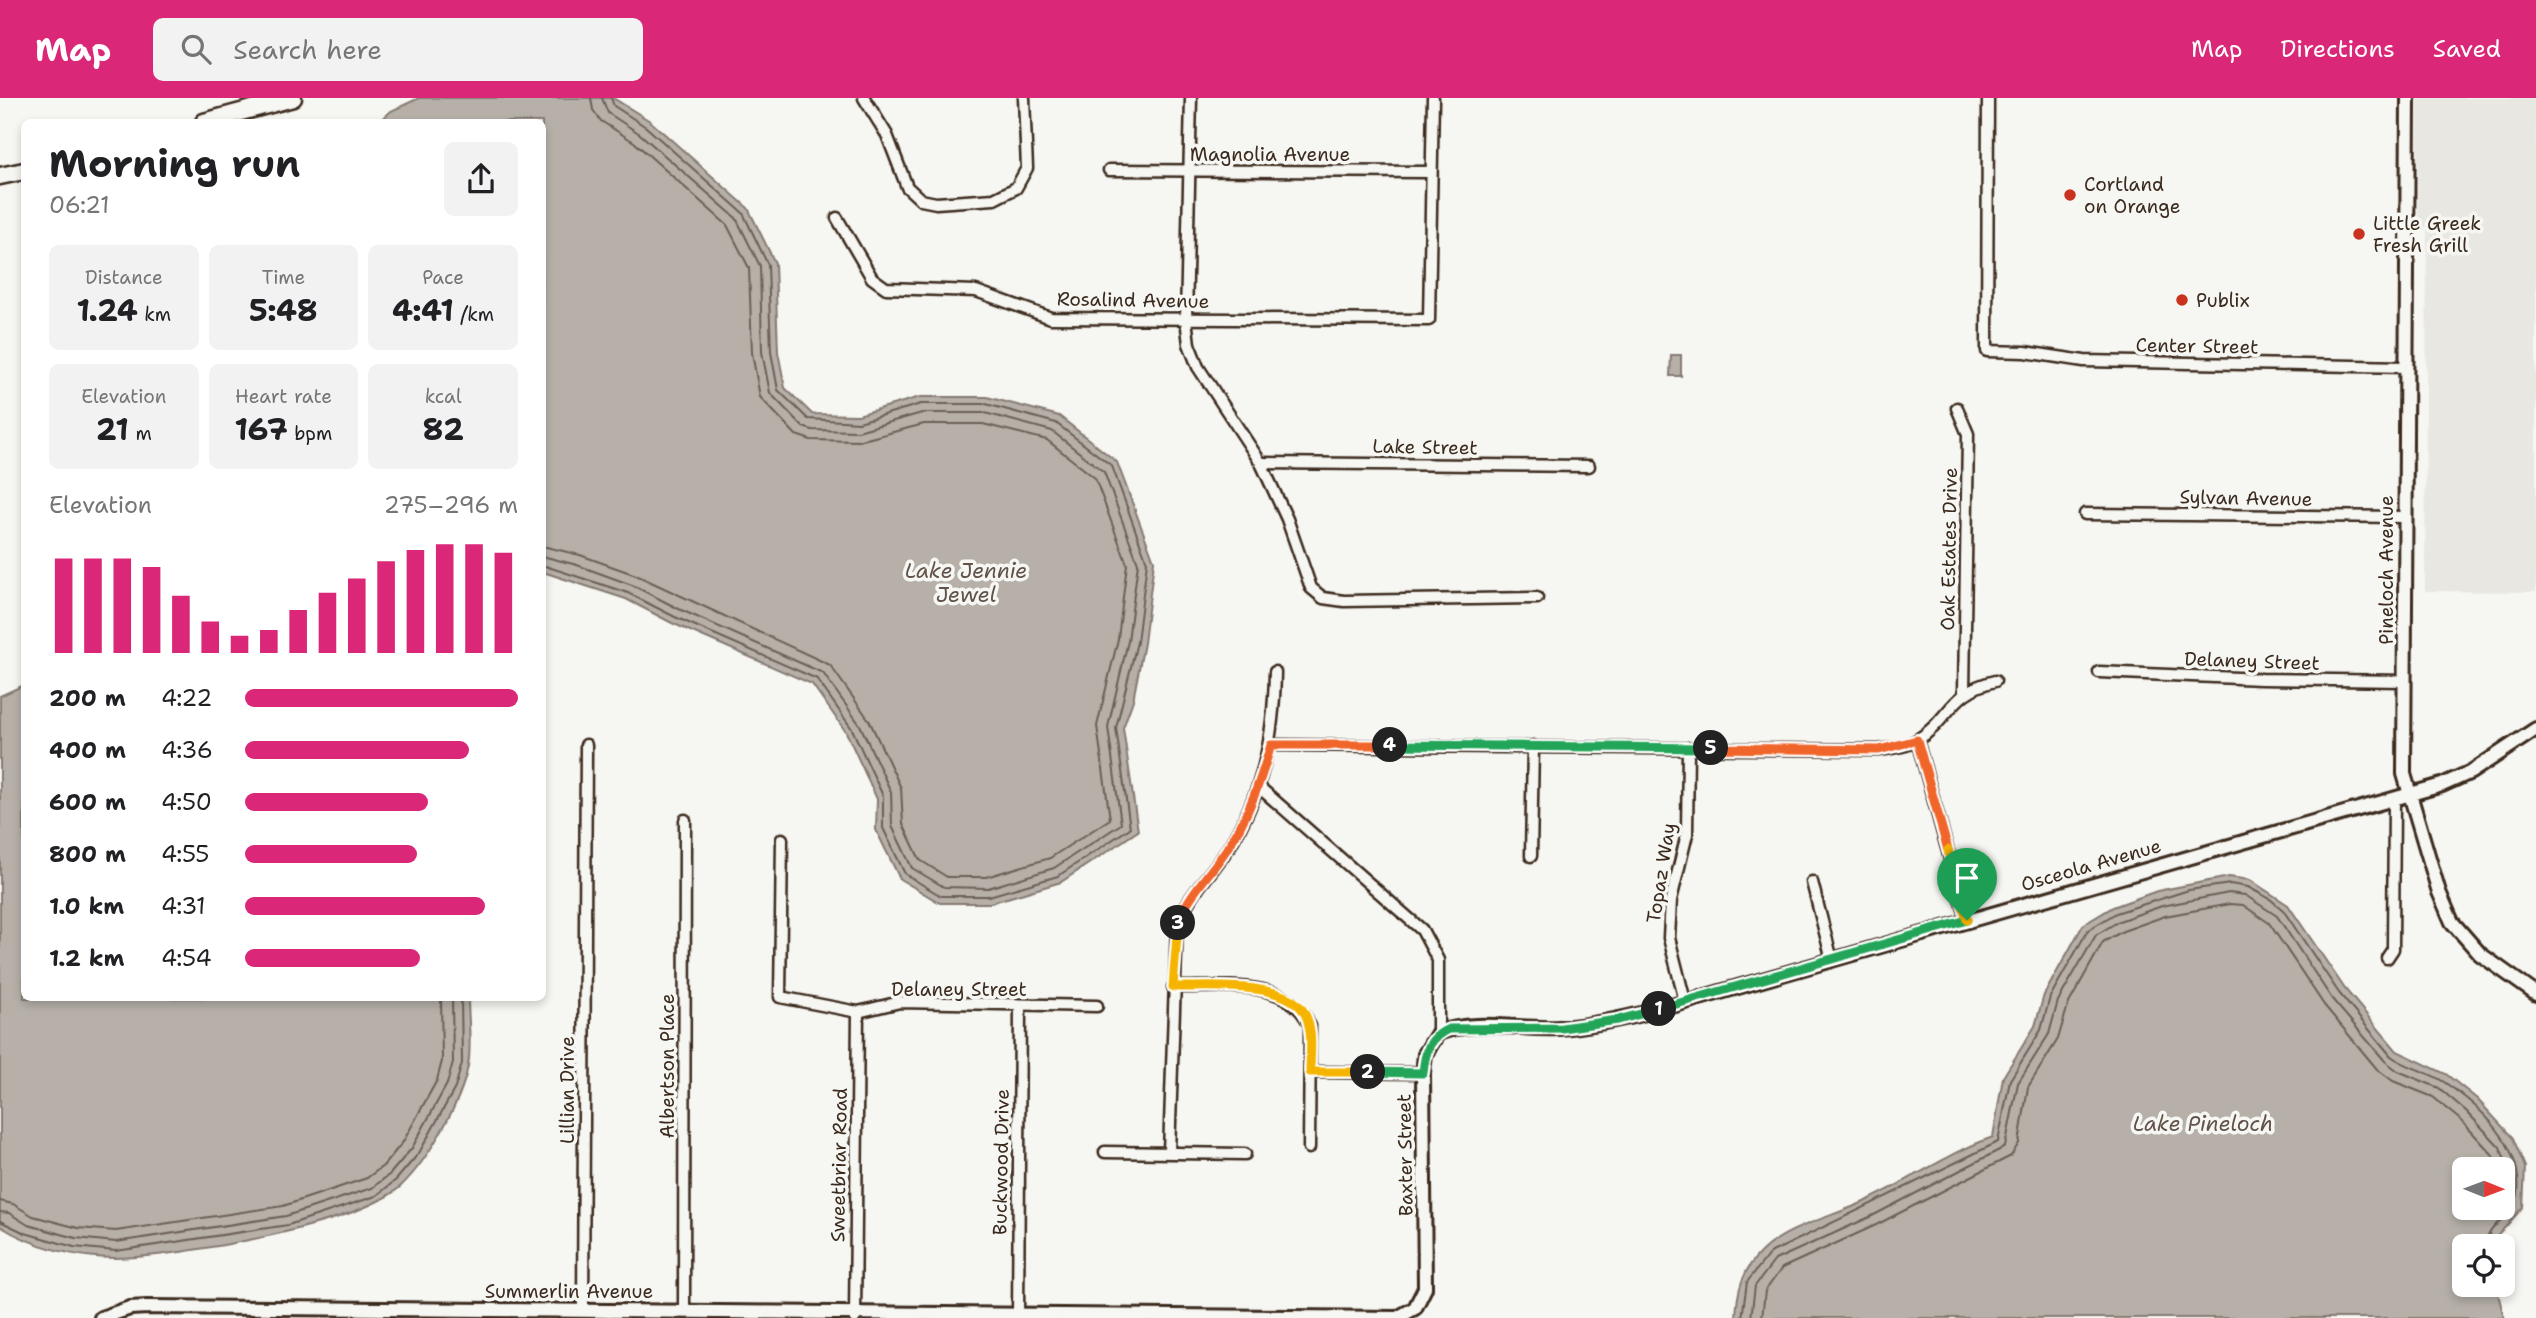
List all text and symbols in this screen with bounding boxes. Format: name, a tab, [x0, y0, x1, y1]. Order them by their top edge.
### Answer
search box	[153, 18, 643, 81]
text: Map	[35, 27, 111, 72]
icon: search	[177, 30, 215, 68]
text: Search here	[233, 32, 382, 67]
text: Map	[2191, 33, 2242, 65]
text: Directions	[2280, 33, 2395, 65]
text: Saved	[2433, 33, 2501, 65]
text: Morning run	[49, 138, 300, 189]
button: share	[444, 142, 518, 216]
street label: Magnolia Avenue	[1190, 142, 1350, 167]
place label: Cortland on Orange	[2084, 172, 2181, 219]
marker: Cortland on Orange	[2062, 187, 2078, 203]
text: 06:21	[49, 190, 110, 220]
place label: Little Greek Fresh Grill	[2373, 211, 2481, 258]
marker: Little Greek Fresh Grill	[2351, 226, 2367, 242]
text: Distance	[85, 265, 163, 290]
text: Time	[262, 265, 305, 290]
text: Pace	[422, 265, 464, 290]
street label: Rosalind Avenue	[1057, 286, 1209, 314]
place label: Publix	[2196, 288, 2250, 313]
text: 1.24	[76, 290, 138, 331]
text: 5:48	[249, 290, 318, 331]
text: 4:41	[392, 290, 454, 331]
marker: Publix	[2174, 292, 2190, 308]
text: km	[138, 302, 171, 327]
text: /km	[454, 302, 494, 327]
street label: Center Street	[2135, 332, 2259, 360]
text: Elevation	[81, 384, 166, 409]
text: Heart rate	[235, 384, 332, 409]
text: kcal	[425, 384, 462, 409]
text: 21	[96, 409, 129, 450]
text: 167	[235, 409, 288, 450]
text: 82	[422, 409, 464, 450]
text: m	[129, 421, 152, 446]
text: bpm	[288, 421, 332, 446]
street label: Lake Street	[1372, 434, 1478, 460]
street label: Oak Estates Drive	[1935, 467, 1963, 631]
street label: Sylvan Avenue	[2179, 484, 2313, 512]
text: Elevation	[49, 490, 152, 520]
text: 275–296 m	[384, 490, 518, 520]
street label: Pineloch Avenue	[2374, 495, 2399, 645]
water label: Lake Jennie Jewel	[905, 557, 1027, 609]
street label: Delaney Street	[2184, 646, 2320, 676]
text: 200 m	[49, 683, 126, 713]
text: 4:22	[161, 683, 212, 713]
pin: 4	[1372, 728, 1408, 762]
pin: 5	[1694, 730, 1728, 766]
text: 4	[1383, 732, 1396, 757]
text: 400 m	[49, 735, 126, 765]
text: 4:36	[161, 735, 213, 765]
text: 5	[1705, 735, 1716, 760]
text: 600 m	[49, 787, 126, 817]
text: 4:50	[161, 787, 212, 817]
street label: Topaz Way	[1641, 821, 1681, 925]
street label: Osceola Avenue	[2018, 833, 2164, 897]
text: 800 m	[49, 839, 126, 869]
text: 4:55	[161, 839, 209, 869]
pin	[1937, 848, 1997, 920]
icon: arrive	[1948, 859, 1986, 897]
text: 1.0 km	[49, 891, 124, 921]
text: 4:31	[161, 891, 206, 921]
pin: 3	[1160, 906, 1196, 940]
text: 3	[1171, 910, 1184, 935]
text: 1.2 km	[49, 943, 125, 973]
text: 4:54	[161, 943, 212, 973]
street label: Delaney Street	[891, 977, 1027, 1002]
pin: 1	[1642, 992, 1676, 1026]
street label: Albertson Place	[655, 994, 680, 1138]
text: 1	[1654, 996, 1663, 1021]
street label: Lillian Drive	[555, 1036, 580, 1144]
pin: 2	[1350, 1054, 1386, 1090]
text: 2	[1361, 1059, 1374, 1084]
street label: Sweetbriar Road	[825, 1088, 853, 1242]
street label: Buckwood Drive	[987, 1089, 1015, 1235]
street label: Baxter Street	[1391, 1094, 1419, 1216]
water label: Lake Pineloch	[2133, 1110, 2273, 1138]
north arrow	[2452, 1157, 2515, 1220]
map controls	[2452, 1157, 2515, 1297]
button: locate	[2452, 1234, 2515, 1297]
street label: Summerlin Avenue	[485, 1279, 653, 1304]

